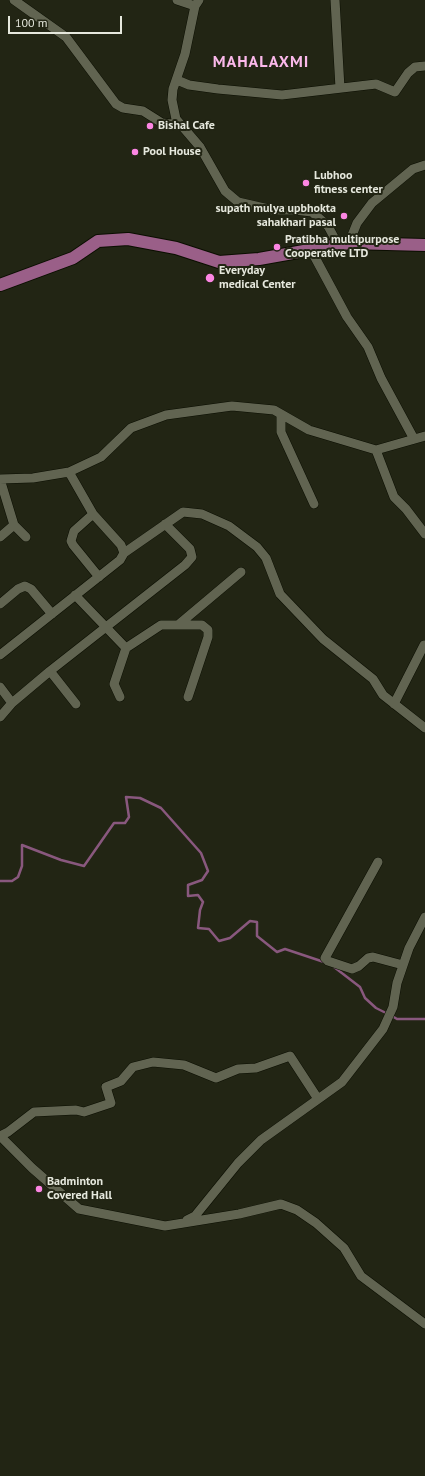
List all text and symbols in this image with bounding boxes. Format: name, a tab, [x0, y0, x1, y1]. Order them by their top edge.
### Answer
scale bar	[10, 8, 124, 34]
text: 100 m	[15, 15, 48, 30]
district label: MAHALAXMI	[213, 52, 309, 72]
place label: Bishal Cafe	[158, 119, 215, 133]
marker: Bishal Cafe	[145, 121, 155, 131]
place label: Pool House	[143, 145, 201, 159]
marker: Pool House	[130, 147, 140, 157]
place label: Lubhoo fitness center	[314, 169, 383, 197]
marker: Lubhoo fitness center	[301, 178, 311, 188]
place label: supath mulya upbhokta sahakhari pasal	[216, 202, 336, 230]
marker: supath mulya upbhokta sahakhari pasal	[339, 211, 349, 221]
place label: Pratibha multipurpose Cooperative LTD	[285, 233, 399, 261]
marker: Pratibha multipurpose Cooperative LTD	[272, 242, 282, 252]
place label: Everyday medical Center	[219, 264, 296, 292]
marker: Everyday medical Center	[204, 272, 216, 284]
place label: Badminton Covered Hall	[47, 1175, 112, 1203]
marker: Badminton Covered Hall	[34, 1184, 44, 1194]

